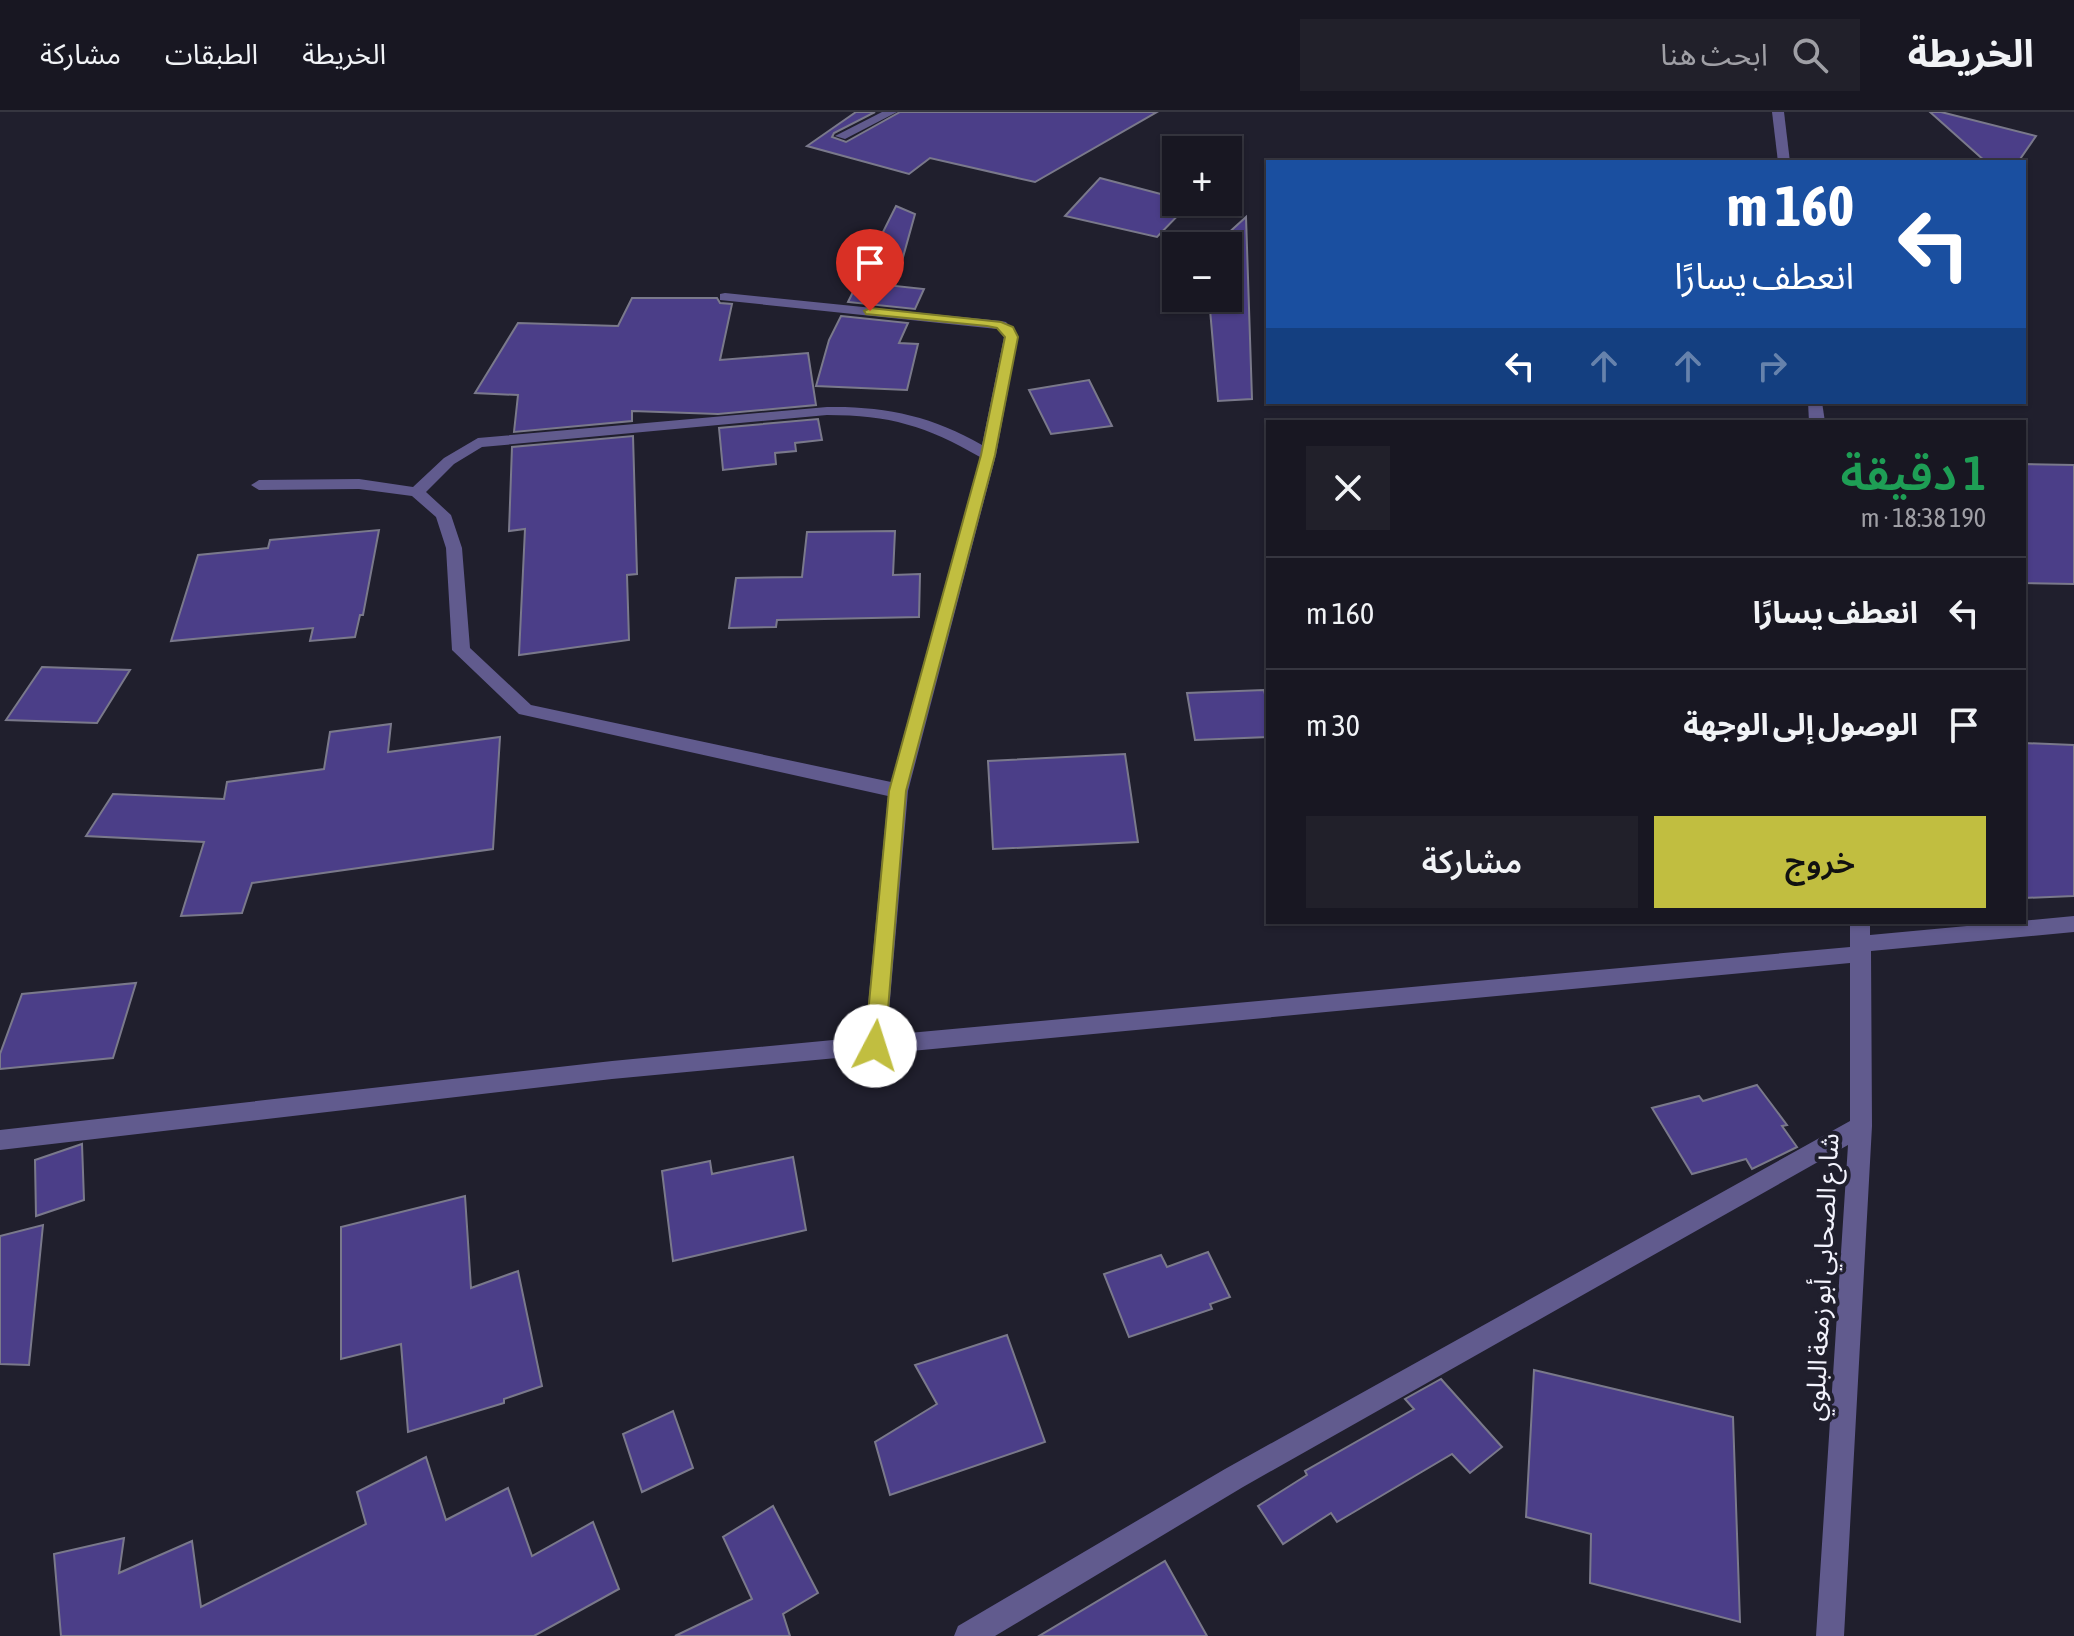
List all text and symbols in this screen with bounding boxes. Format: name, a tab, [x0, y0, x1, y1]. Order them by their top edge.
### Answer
search box	[1300, 19, 1860, 91]
text: الخريطة	[1908, 32, 2034, 75]
icon: search	[1788, 33, 1832, 77]
text: ابحث هنا	[1660, 37, 1768, 71]
text: مشاركة	[40, 38, 121, 70]
text: الطبقات	[165, 38, 258, 70]
text: الخريطة	[302, 38, 386, 70]
map controls	[1162, 136, 1242, 312]
button: +	[1162, 136, 1242, 216]
text: 160 m	[1727, 174, 1854, 238]
icon: left	[1882, 192, 1986, 296]
pin	[836, 229, 904, 311]
button: −	[1162, 232, 1242, 312]
icon: arrive	[848, 241, 892, 285]
text: انعطف يسارًا	[1674, 255, 1854, 297]
icon: left	[1498, 344, 1542, 388]
icon: ahead	[1582, 344, 1626, 388]
icon: ahead	[1666, 344, 1710, 388]
icon: right	[1750, 344, 1794, 388]
text: 1 دقيقة	[1840, 445, 1986, 500]
button: close	[1306, 446, 1390, 530]
text: 190 m · 18:38	[1861, 503, 1986, 533]
icon: left	[1942, 591, 1986, 635]
text: انعطف يسارًا	[1753, 595, 1918, 629]
text: 160 m	[1306, 596, 1374, 630]
icon: arrive	[1942, 703, 1986, 747]
text: الوصول إلى الوجهة	[1683, 707, 1918, 741]
text: 30 m	[1306, 708, 1360, 742]
button: مشاركة	[1306, 816, 1638, 908]
button: خروج	[1654, 816, 1986, 908]
position arrow	[833, 1004, 917, 1088]
street label: شارع الصحابي أبو زمعة البلوي	[1798, 1132, 1850, 1422]

